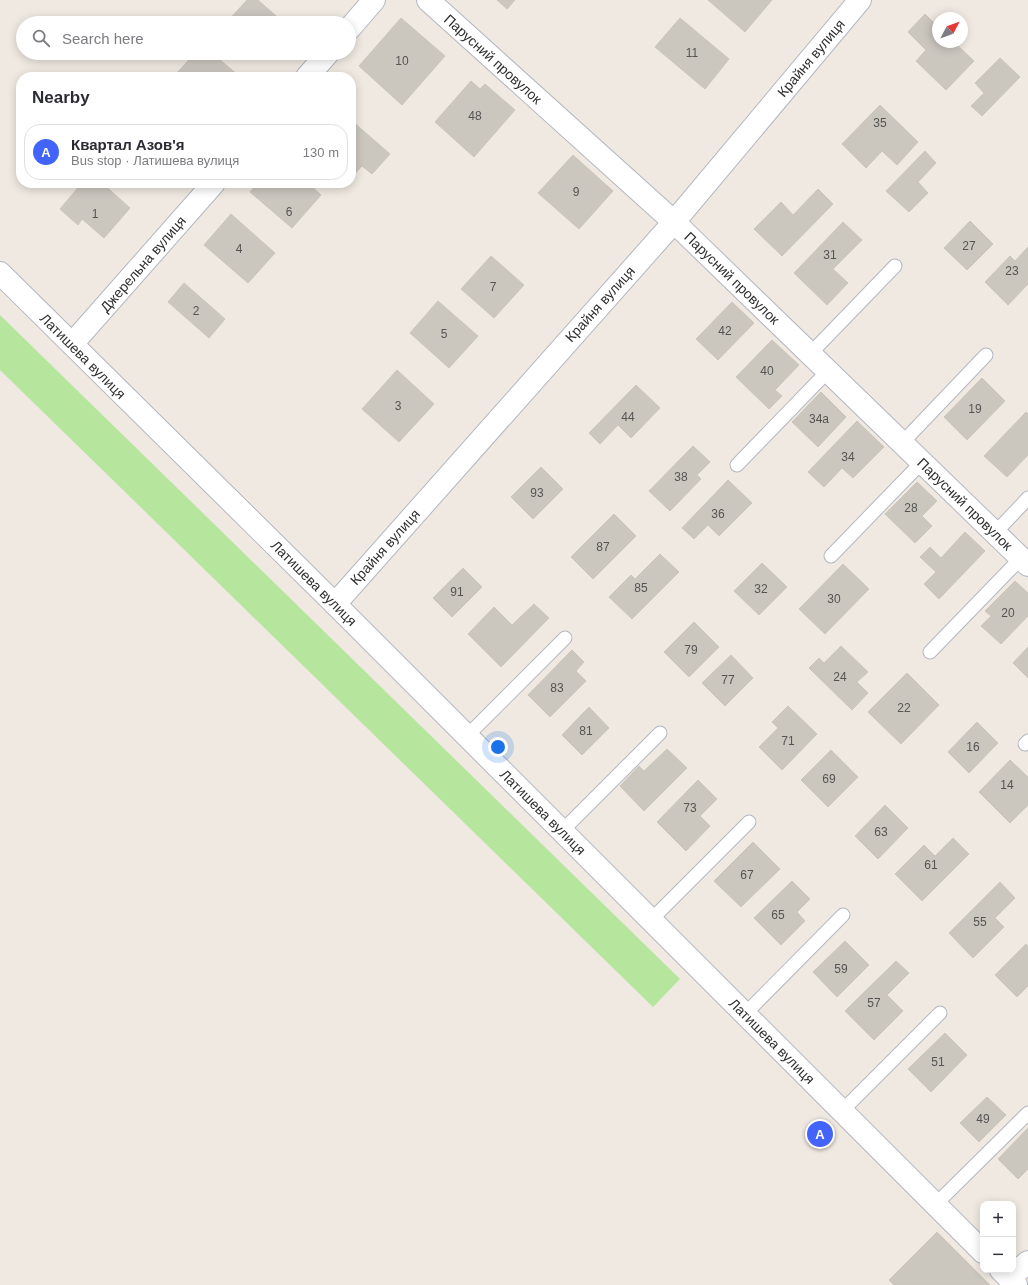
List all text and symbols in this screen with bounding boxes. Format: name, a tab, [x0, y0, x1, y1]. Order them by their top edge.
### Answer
street label: Парусний провулок	[441, 11, 546, 108]
north arrow	[932, 12, 968, 48]
search box	[16, 16, 356, 60]
street label: Крайня вулиця	[774, 16, 848, 100]
icon: search	[30, 27, 52, 49]
text: Search here	[62, 30, 144, 47]
house number: 11	[686, 46, 699, 60]
house number: 10	[395, 54, 409, 68]
text: Nearby	[32, 88, 90, 107]
house number: 48	[468, 109, 482, 123]
house number: 35	[873, 116, 887, 130]
text: Квартал Азов'я	[71, 136, 185, 153]
text: A	[41, 145, 51, 160]
text: 130 m	[303, 145, 339, 160]
text: Bus stop · Латишева вулиця	[71, 153, 239, 168]
house number: 9	[573, 185, 580, 199]
house number: 6	[286, 205, 293, 219]
house number: 1	[92, 207, 99, 221]
street label: Джерельна вулиця	[97, 213, 189, 315]
street label: Парусний провулок	[681, 229, 783, 328]
house number: 27	[962, 239, 976, 253]
house number: 4	[236, 242, 243, 256]
house number: 31	[823, 248, 837, 262]
street label: Крайня вулиця	[562, 263, 638, 345]
house number: 23	[1005, 264, 1019, 278]
house number: 7	[490, 280, 497, 294]
house number: 2	[193, 304, 200, 318]
street label: Латишева вулиця	[37, 310, 129, 402]
house number: 42	[718, 324, 732, 338]
house number: 5	[441, 327, 448, 341]
house number: 40	[760, 364, 774, 378]
house number: 3	[395, 399, 402, 413]
house number: 19	[968, 402, 982, 416]
house number: 44	[621, 410, 635, 424]
house number: 34а	[809, 412, 829, 426]
house number: 34	[841, 450, 855, 464]
street label: Парусний провулок	[914, 455, 1016, 554]
house number: 38	[674, 470, 688, 484]
house number: 93	[530, 486, 544, 500]
house number: 28	[904, 501, 918, 515]
street label: Крайня вулиця	[347, 506, 423, 588]
house number: 36	[711, 507, 725, 521]
street label: Латишева вулиця	[268, 537, 360, 629]
house number: 87	[596, 540, 610, 554]
house number: 85	[634, 581, 648, 595]
house number: 32	[754, 582, 768, 596]
house number: 91	[450, 585, 464, 599]
house number: 30	[827, 592, 841, 606]
house number: 20	[1001, 606, 1015, 620]
house number: 79	[684, 643, 698, 657]
house number: 24	[833, 670, 847, 684]
house number: 77	[721, 673, 735, 687]
house number: 83	[550, 681, 564, 695]
house number: 22	[897, 701, 911, 715]
house number: 81	[579, 724, 593, 738]
house number: 71	[781, 734, 795, 748]
your location	[488, 737, 508, 757]
house number: 16	[966, 740, 980, 754]
street label: Латишева вулиця	[497, 766, 589, 858]
house number: 69	[822, 772, 836, 786]
house number: 14	[1000, 778, 1014, 792]
house number: 73	[683, 801, 697, 815]
house number: 63	[874, 825, 888, 839]
house number: 61	[924, 858, 938, 872]
house number: 67	[740, 868, 754, 882]
house number: 65	[771, 908, 785, 922]
house number: 55	[973, 915, 987, 929]
house number: 59	[834, 962, 848, 976]
street label: Латишева вулиця	[726, 995, 818, 1087]
house number: 57	[867, 996, 881, 1010]
house number: 51	[931, 1055, 945, 1069]
house number: 49	[976, 1112, 990, 1126]
pin: A	[807, 1119, 833, 1149]
map controls	[980, 1201, 1016, 1273]
button: +	[980, 1201, 1016, 1237]
button: −	[980, 1237, 1016, 1273]

